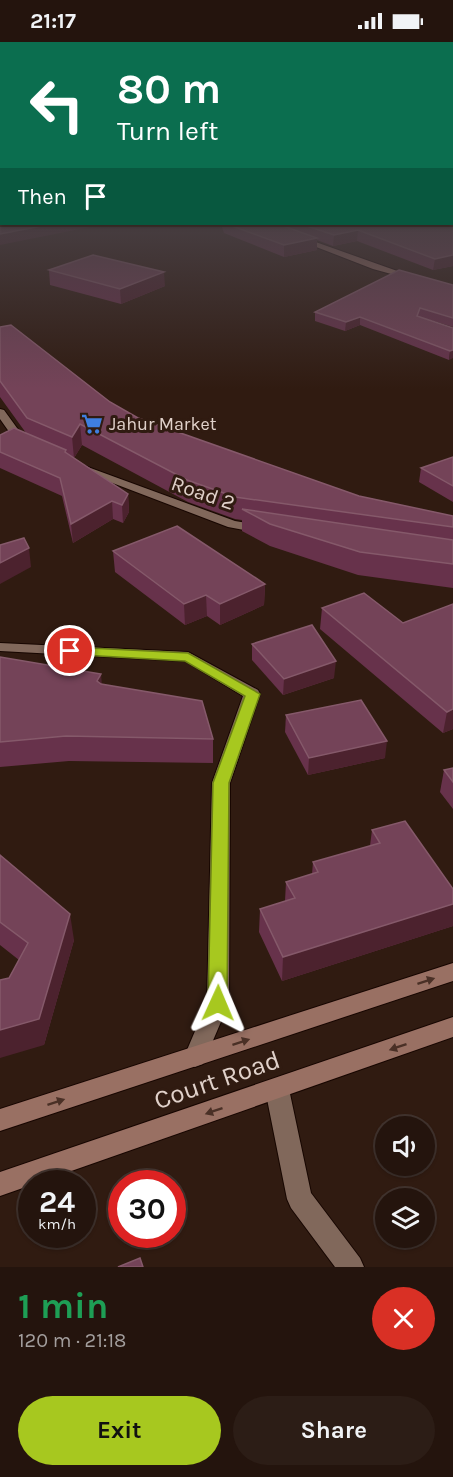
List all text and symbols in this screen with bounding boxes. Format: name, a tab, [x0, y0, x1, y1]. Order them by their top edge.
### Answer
text: 21:17	[30, 8, 76, 34]
text: 80 m	[117, 64, 221, 114]
icon: left	[18, 66, 96, 144]
text: Turn left	[117, 115, 218, 147]
icon: arrive	[79, 180, 112, 213]
text: Then	[18, 184, 67, 210]
supermarket icon: Jahur Market	[80, 412, 104, 436]
place label: Jahur Market	[109, 413, 217, 435]
street label: Road 2	[168, 471, 238, 515]
pin	[44, 625, 95, 676]
icon: arrive	[53, 634, 86, 667]
position arrow	[186, 971, 250, 1035]
one-way arrow	[417, 976, 435, 985]
one-way arrow	[232, 1036, 250, 1046]
one-way arrow	[389, 1042, 407, 1052]
street label: Court Road	[150, 1044, 284, 1116]
one-way arrow	[47, 1097, 65, 1106]
one-way arrow	[205, 1107, 223, 1117]
map controls	[375, 1116, 435, 1248]
button: sound	[375, 1116, 435, 1176]
speed limit sign: 30	[108, 1170, 186, 1248]
text: 24	[39, 1184, 75, 1220]
button: layers	[375, 1188, 435, 1248]
text: km/h	[38, 1215, 76, 1233]
text: 1 min	[18, 1285, 108, 1327]
button: close	[372, 1287, 435, 1350]
text: 120 m · 21:18	[18, 1329, 126, 1352]
button: Exit	[18, 1396, 221, 1465]
button: Share	[233, 1396, 435, 1465]

